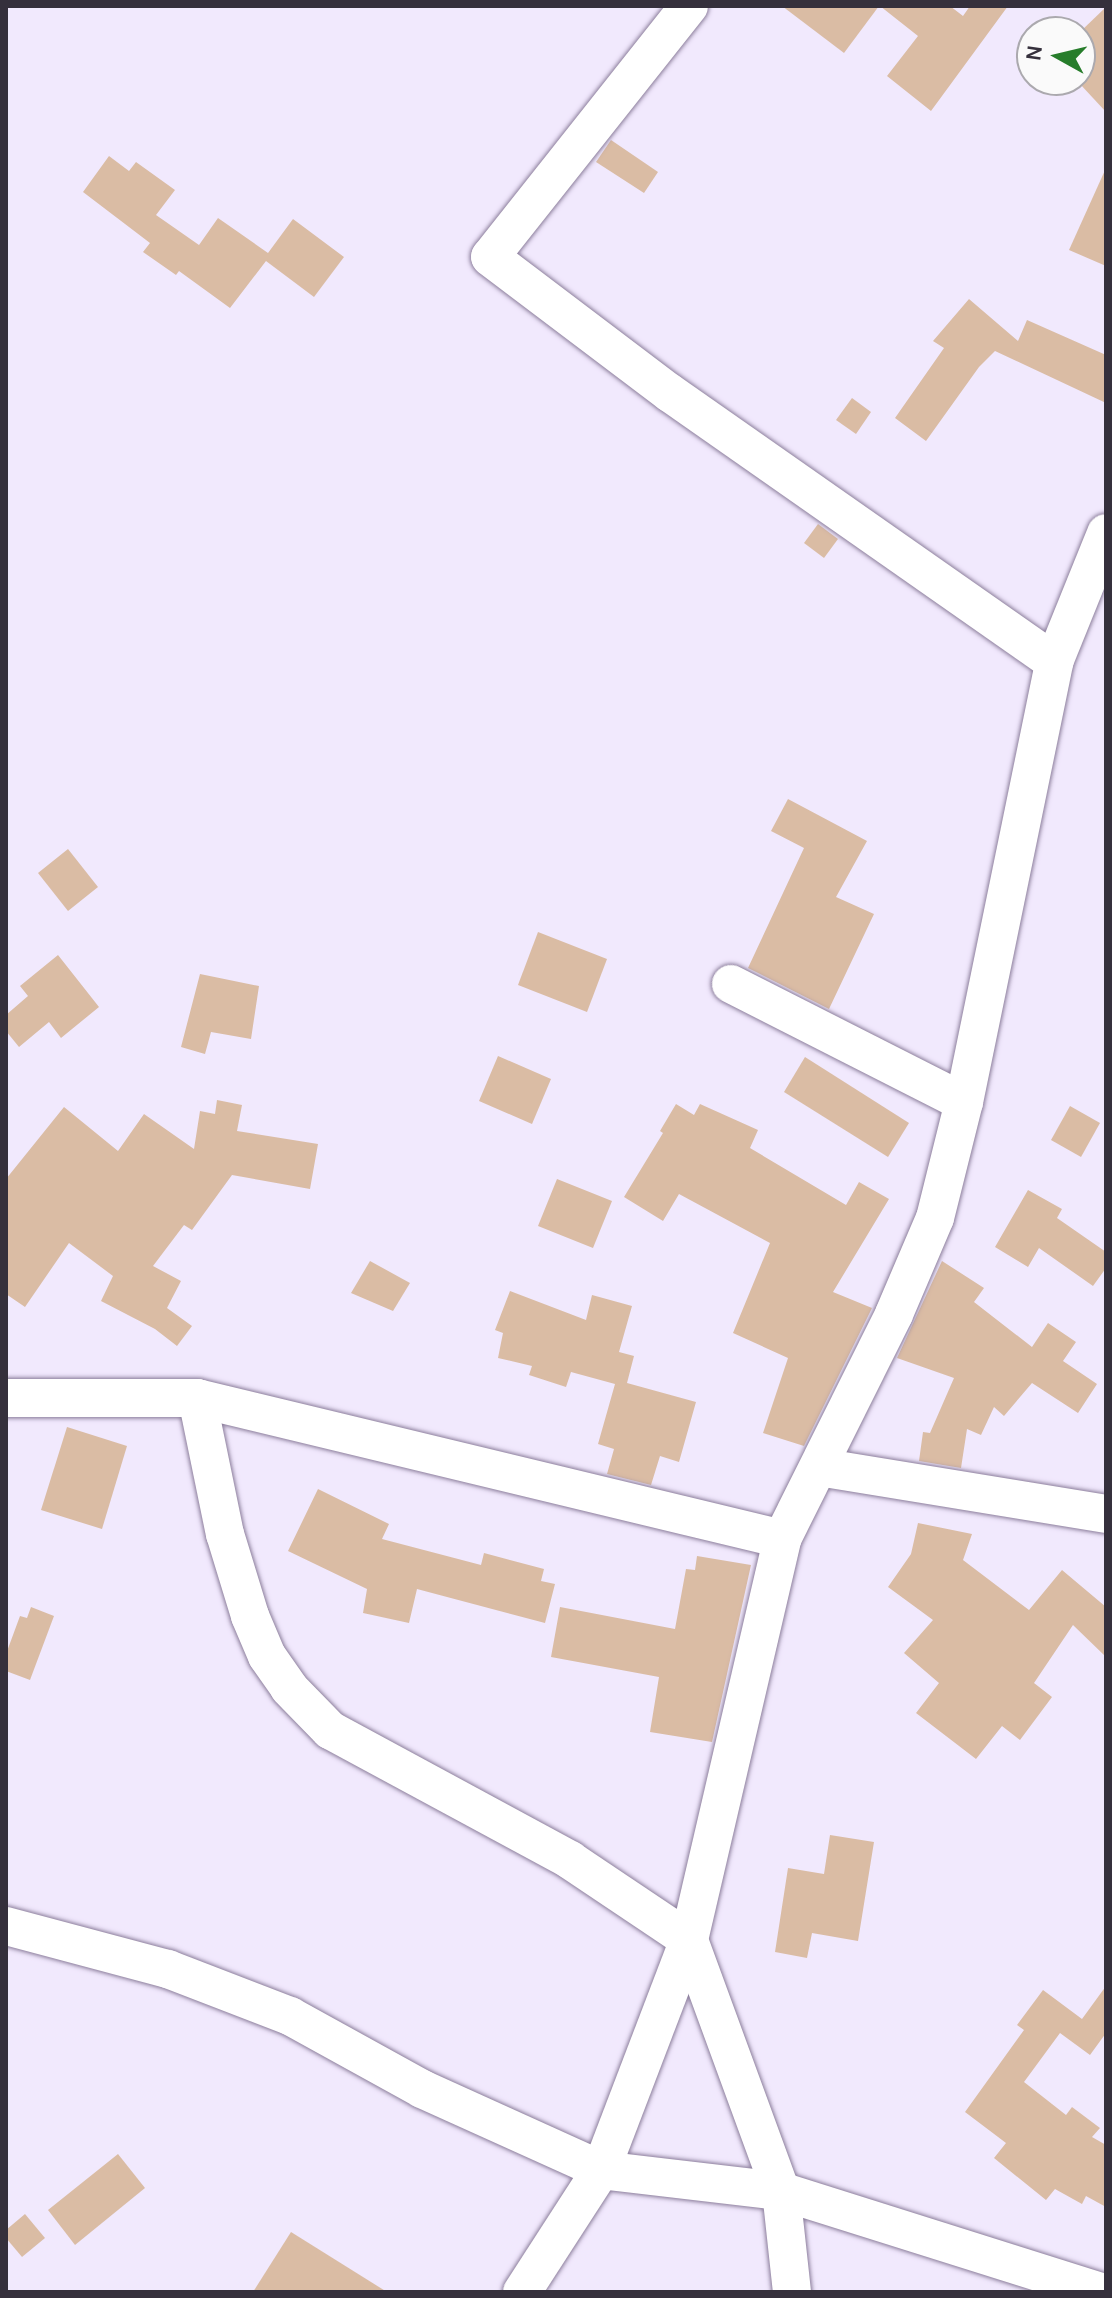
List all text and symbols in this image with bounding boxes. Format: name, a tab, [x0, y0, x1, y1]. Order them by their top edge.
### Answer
north arrow	[1016, 16, 1096, 96]
text: N	[1020, 43, 1048, 63]

